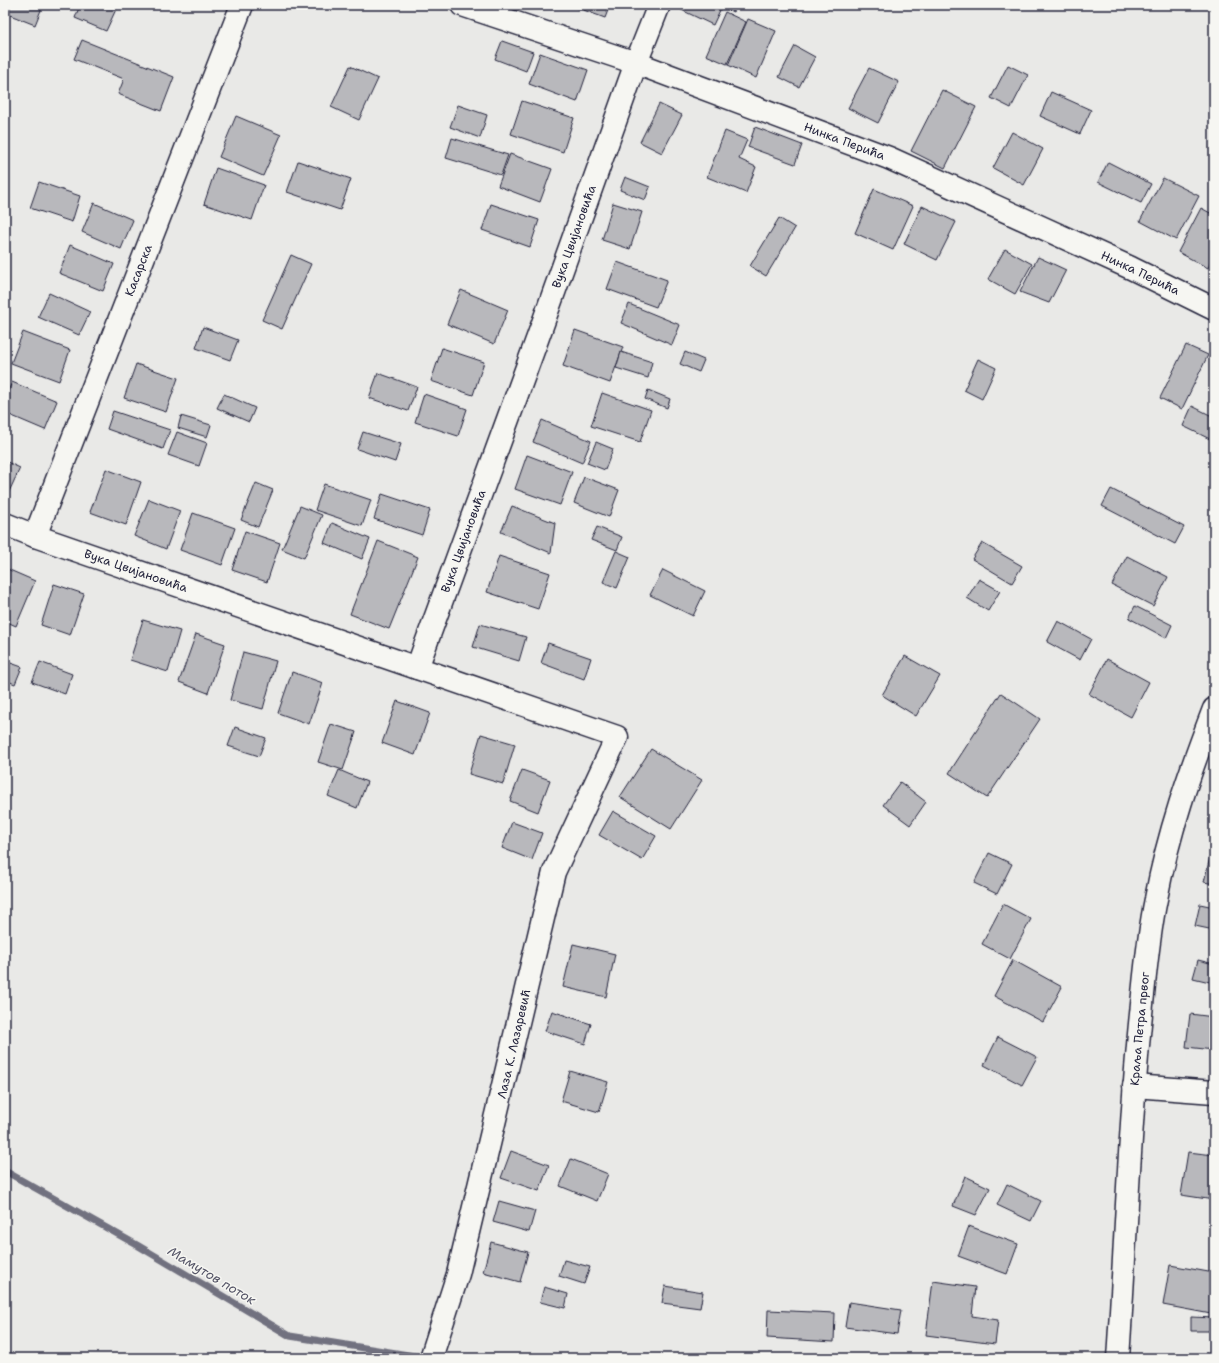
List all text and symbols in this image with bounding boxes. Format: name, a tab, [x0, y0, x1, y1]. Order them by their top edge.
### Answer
street label: Нинка Перића	[802, 119, 888, 164]
street label: Вука Цвијановића	[548, 182, 600, 290]
street label: Касарска	[121, 242, 156, 299]
street label: Нинка Перића	[1098, 247, 1183, 299]
street label: Вука Цвијановића	[437, 487, 490, 595]
street label: Вука Цвијановића	[82, 546, 190, 596]
street label: Краља Петра првог	[1127, 970, 1153, 1086]
street label: Лаза К. Лазаревић	[494, 988, 534, 1100]
water label: Мамутов поток	[165, 1242, 260, 1309]

